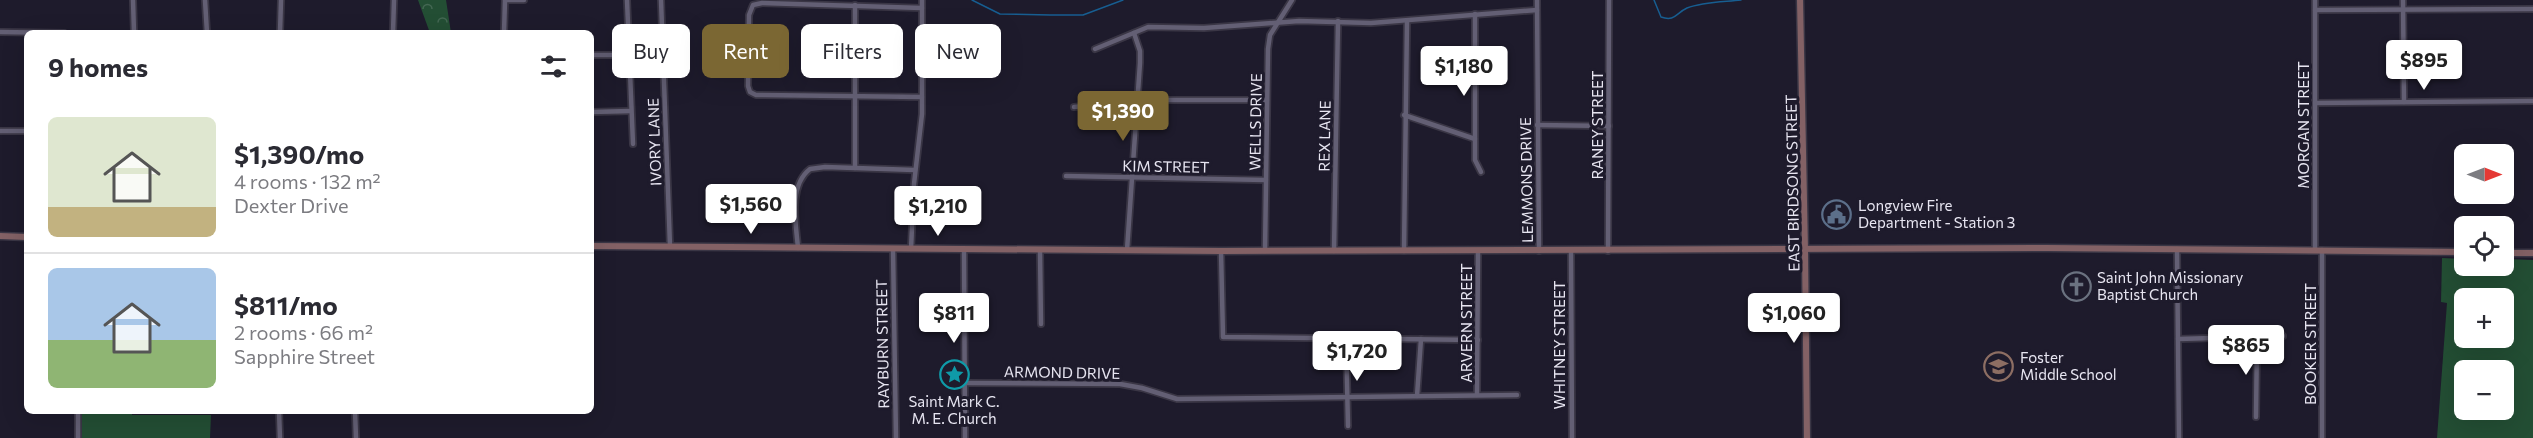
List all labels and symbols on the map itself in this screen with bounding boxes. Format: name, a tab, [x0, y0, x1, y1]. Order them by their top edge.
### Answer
pin: $895	[2388, 40, 2460, 91]
pin: $1,180	[1415, 46, 1513, 97]
street label: MORGAN STREET	[2294, 61, 2312, 189]
street label: RANEY STREET	[1588, 70, 1606, 179]
street label: WELLS DRIVE	[1245, 73, 1265, 171]
pin: $1,390	[1074, 91, 1172, 142]
street label: EAST BIRDSONG STREET	[1781, 94, 1803, 272]
street label: IVORY LANE	[643, 98, 665, 186]
street label: REX LANE	[1314, 100, 1334, 172]
street label: LEMMONS DRIVE	[1516, 117, 1536, 243]
north arrow	[2454, 144, 2514, 204]
street label: KIM STREET	[1122, 156, 1210, 176]
pin: $1,560	[702, 184, 800, 235]
pin: $1,210	[889, 186, 987, 237]
place label: Longview Fire Department - Station 3	[1858, 196, 2015, 231]
public building icon: Longview Fire Department - Station 3	[1821, 198, 1853, 230]
street label: ARVERN STREET	[1457, 263, 1475, 383]
place label: Saint John Missionary Baptist Church	[2097, 268, 2244, 303]
church icon: Saint John Missionary Baptist Church	[2060, 270, 2092, 302]
street label: RAYBURN STREET	[872, 279, 892, 409]
street label: WHITNEY STREET	[1550, 280, 1568, 409]
street label: BOOKER STREET	[2301, 283, 2319, 405]
pin: $811	[918, 293, 990, 344]
pin: $1,060	[1745, 293, 1843, 344]
pin: $865	[2210, 325, 2282, 376]
pin: $1,720	[1308, 331, 1406, 382]
place label: Foster Middle School	[2020, 348, 2117, 383]
school or university icon: Foster Middle School	[1983, 350, 2015, 382]
place icon: Saint Mark C. M. E. Church	[938, 358, 970, 390]
street label: ARMOND DRIVE	[1004, 362, 1120, 382]
place label: Saint Mark C. M. E. Church	[909, 392, 999, 427]

